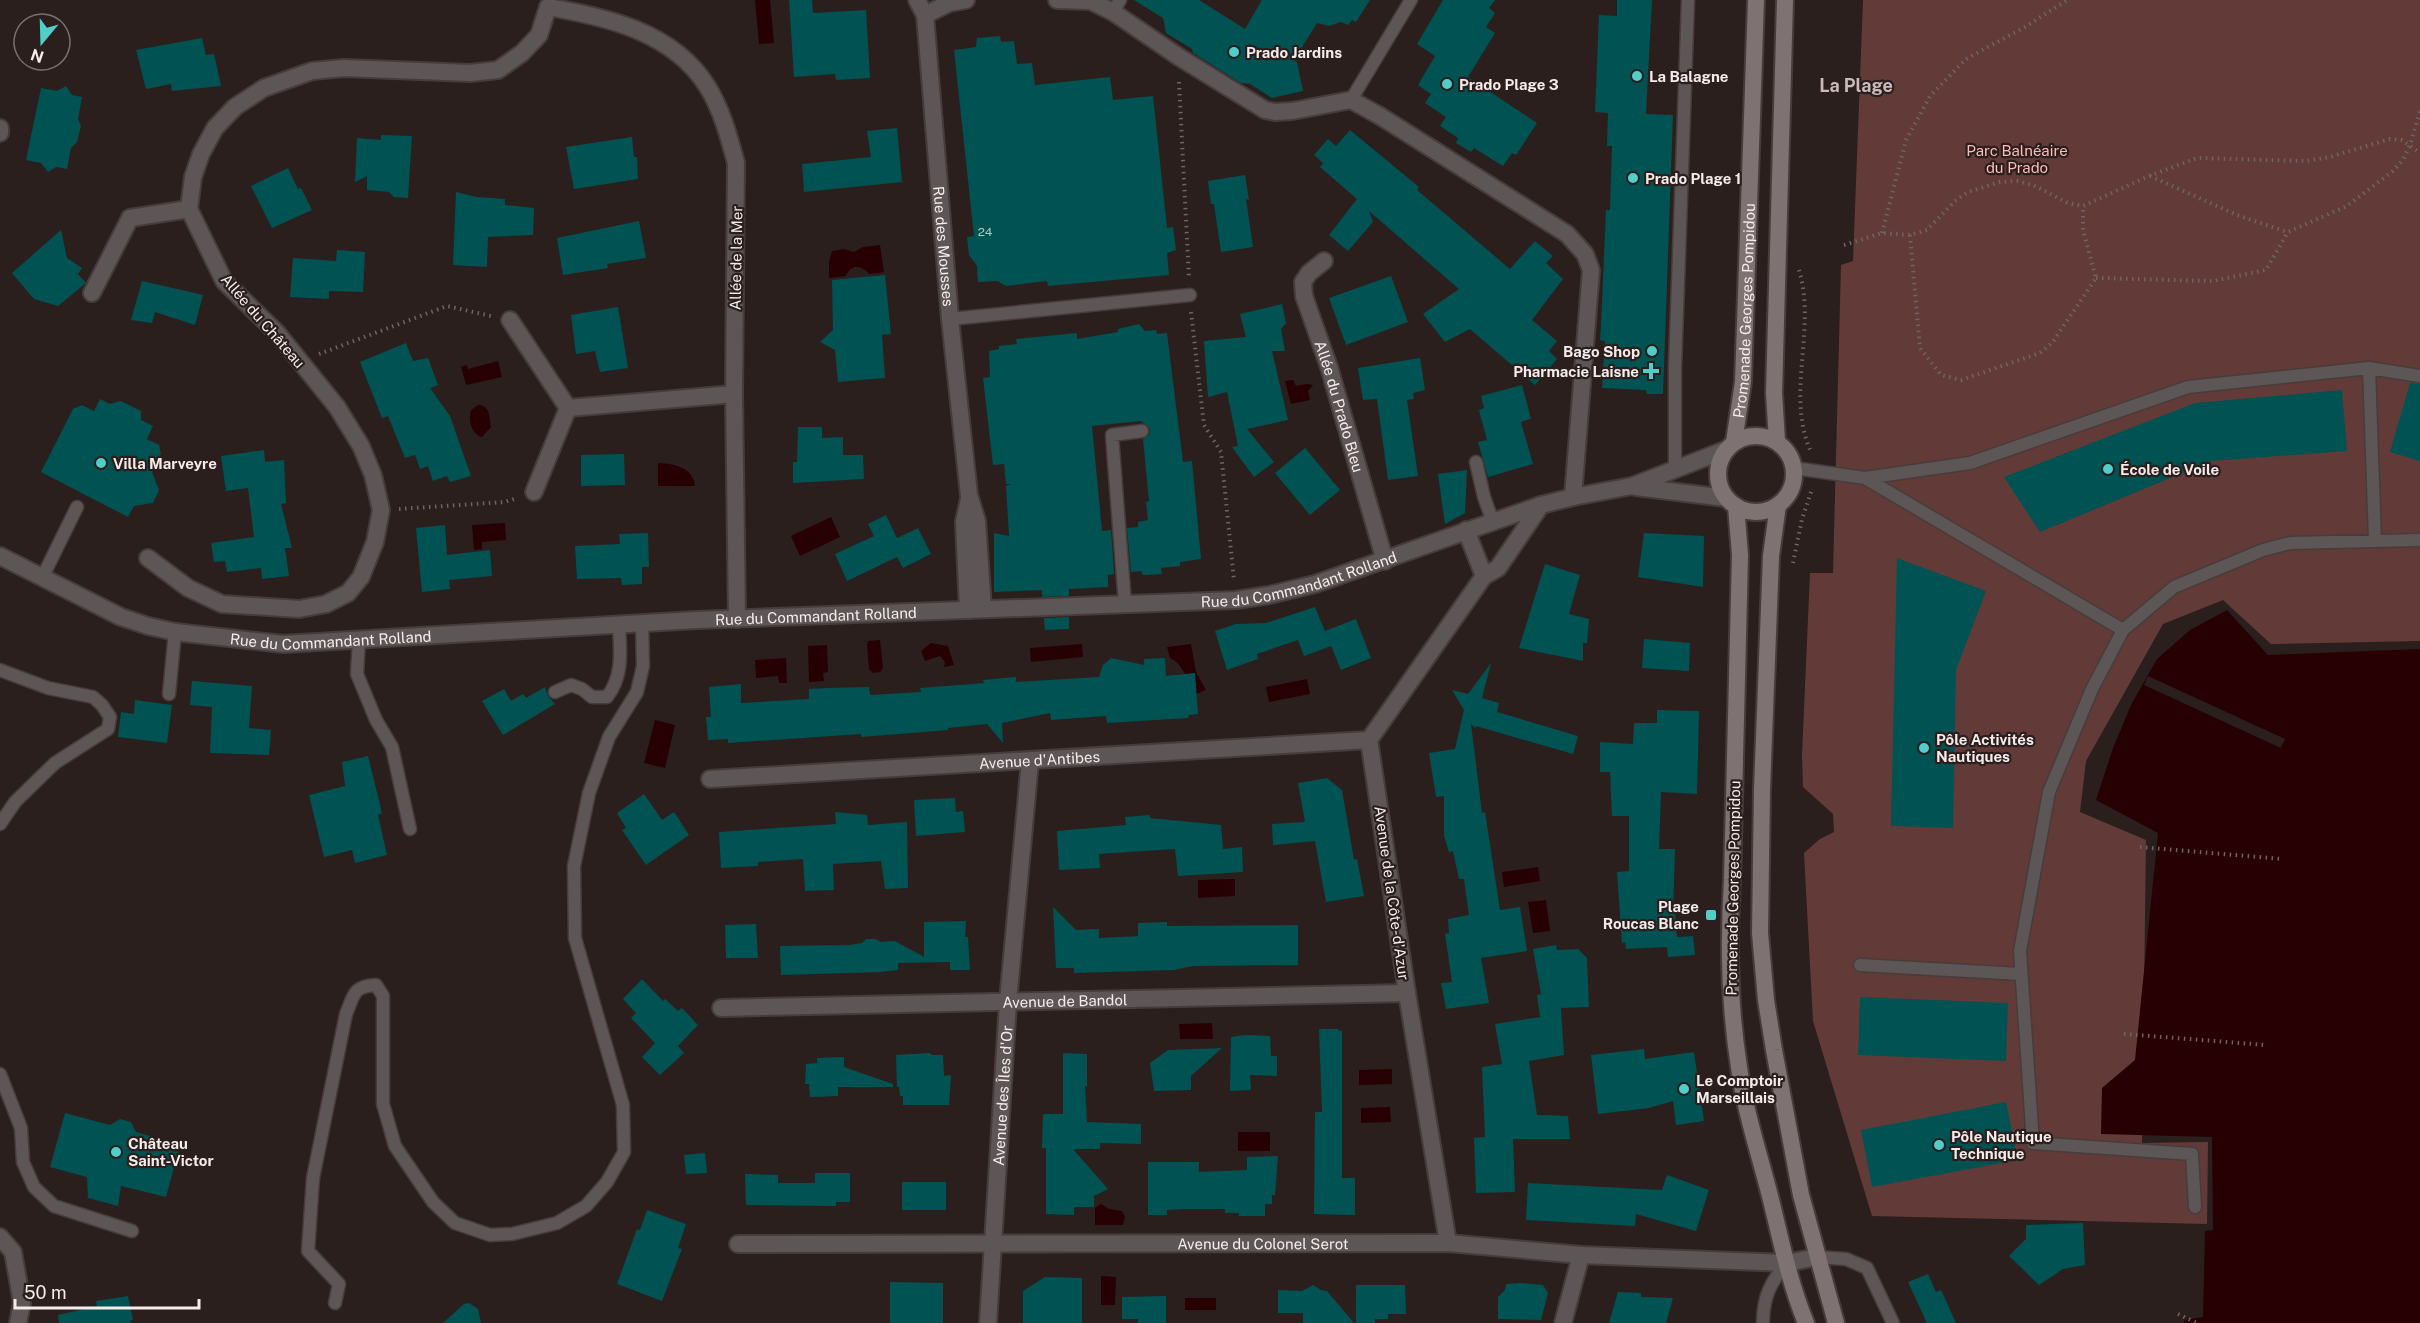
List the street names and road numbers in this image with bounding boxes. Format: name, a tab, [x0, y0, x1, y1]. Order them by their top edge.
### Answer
street label: Rue des Mousses	[931, 185, 957, 307]
street label: Promenade Georges Pompidou	[1729, 203, 1758, 419]
street label: Allée de la Mer	[727, 206, 745, 310]
street label: Allée du Château	[218, 271, 308, 371]
street label: Allée du Prado Bleu	[1312, 338, 1367, 474]
street label: Rue du Commandant Rolland	[1200, 548, 1399, 610]
street label: Rue du Commandant Rolland	[715, 603, 917, 628]
street label: Rue du Commandant Rolland	[229, 627, 432, 653]
street label: Avenue d'Antibes	[978, 747, 1100, 772]
street label: Promenade Georges Pompidou	[1723, 780, 1743, 996]
street label: Avenue de la Côte-d'Azur	[1371, 805, 1413, 981]
street label: Avenue de Bandol	[1002, 991, 1128, 1010]
street label: Avenue des Îles d'Or	[989, 1025, 1015, 1166]
street label: Avenue du Colonel Serot	[1177, 1235, 1349, 1252]

